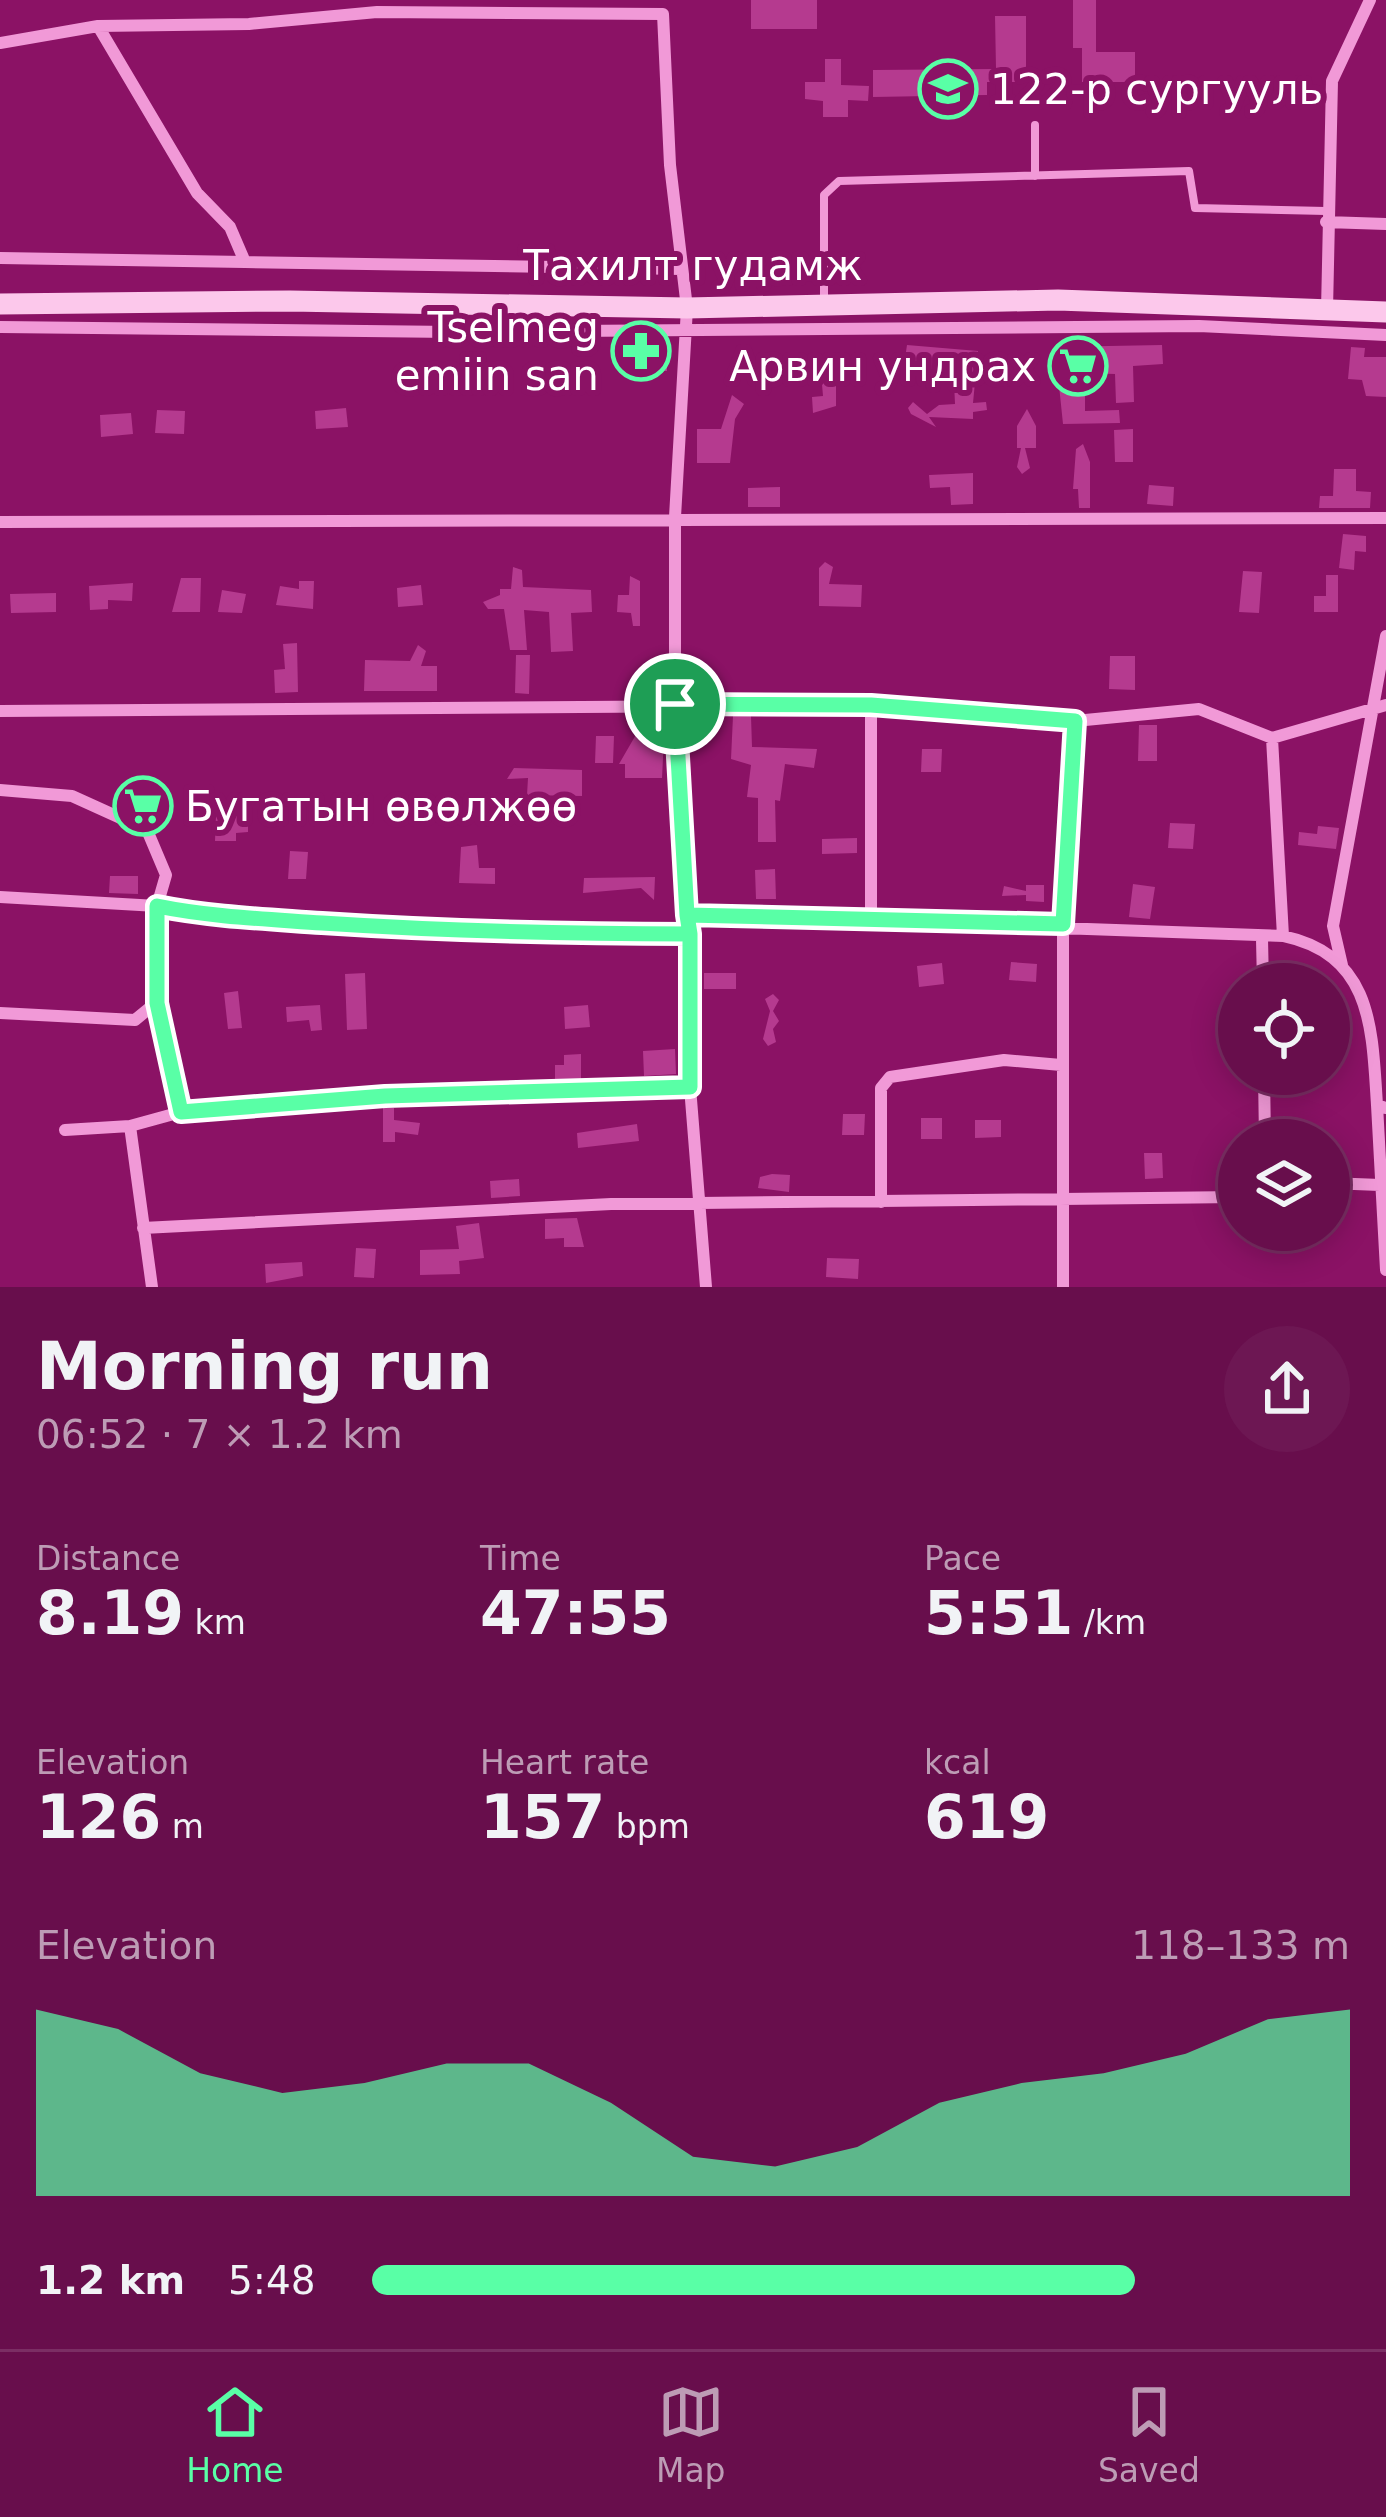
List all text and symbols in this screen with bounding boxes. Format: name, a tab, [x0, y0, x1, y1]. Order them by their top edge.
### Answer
school or university icon: 122-р сургууль	[917, 58, 979, 120]
place label: 122-р сургууль	[990, 65, 1323, 114]
street label: Тахилт гудамж	[522, 241, 863, 290]
place label: Tselmeg emiin san	[395, 303, 599, 400]
pharmacy icon: Tselmeg emiin san	[610, 320, 672, 382]
supermarket icon: Арвин ундрах	[1047, 335, 1109, 397]
place label: Арвин ундрах	[729, 342, 1036, 391]
pin	[624, 653, 726, 755]
icon: arrive	[642, 671, 708, 737]
supermarket icon: Бугатын өвөлжөө	[112, 775, 174, 837]
place label: Бугатын өвөлжөө	[185, 782, 577, 831]
map controls	[1218, 963, 1350, 1251]
button: locate	[1218, 963, 1350, 1095]
button: layers	[1218, 1119, 1350, 1251]
button: share	[1224, 1326, 1350, 1452]
text: Morning run	[36, 1328, 493, 1405]
text: 06:52 · 7 × 1.2 km	[36, 1412, 403, 1457]
text: Distance	[36, 1539, 180, 1578]
text: Time	[480, 1539, 561, 1578]
text: Pace	[924, 1539, 1001, 1578]
text: 8.19	[36, 1578, 184, 1648]
text: 47:55	[480, 1578, 671, 1648]
text: 5:51	[924, 1578, 1073, 1648]
text: km	[184, 1603, 246, 1642]
text: /km	[1073, 1603, 1146, 1642]
text: Elevation	[36, 1743, 189, 1782]
text: Heart rate	[480, 1743, 649, 1782]
text: kcal	[924, 1743, 991, 1782]
text: 126	[36, 1782, 161, 1852]
text: 157	[480, 1782, 605, 1852]
text: 619	[924, 1782, 1049, 1852]
text: m	[161, 1807, 204, 1846]
text: bpm	[605, 1807, 690, 1846]
text: Elevation	[36, 1923, 217, 1968]
text: 118–133 m	[1131, 1923, 1350, 1968]
text: 1.2 km	[36, 2258, 185, 2303]
text: 5:48	[228, 2258, 316, 2303]
tab: Home	[186, 2379, 284, 2490]
tab: Map	[656, 2379, 726, 2490]
tab: Saved	[1098, 2379, 1200, 2490]

